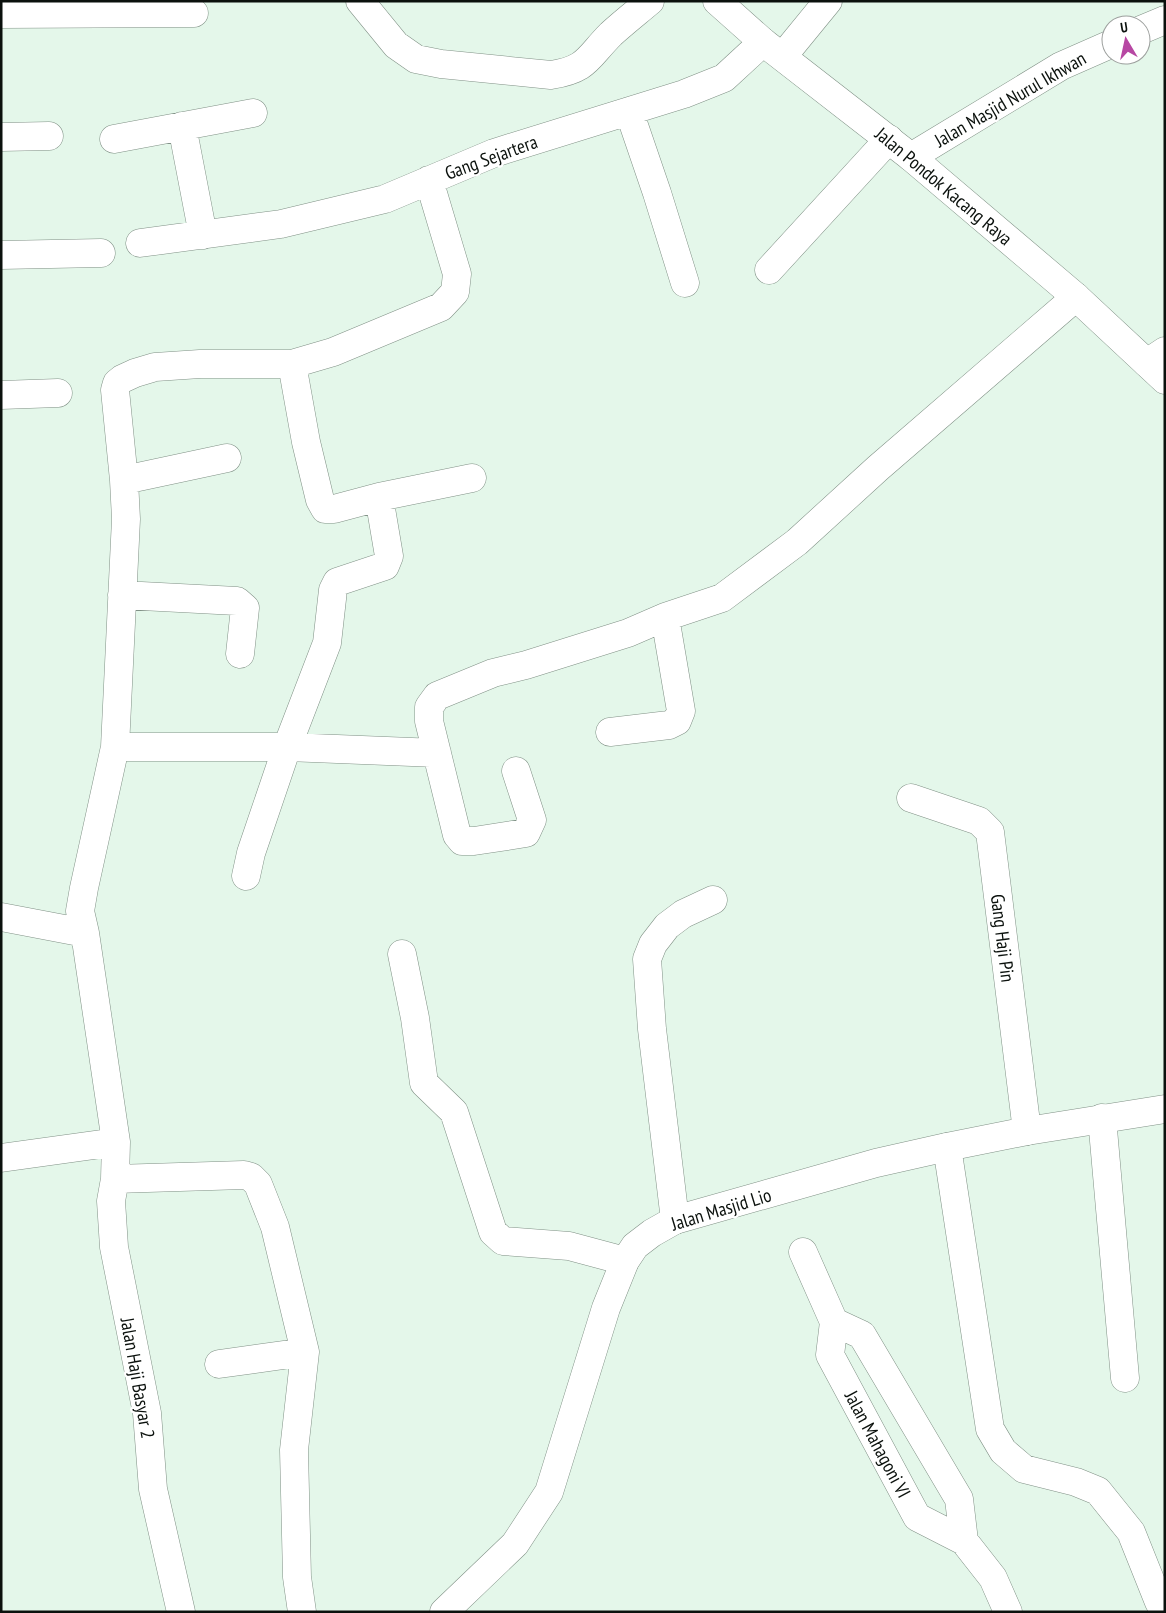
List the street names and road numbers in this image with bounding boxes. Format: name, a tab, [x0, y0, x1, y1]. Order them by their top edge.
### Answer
street label: Jalan Masjid Nurul Ikhwan	[929, 46, 1090, 153]
street label: Jalan Pondok Kacang Raya	[870, 121, 1017, 250]
street label: Gang Sejartera	[442, 129, 540, 185]
street label: Gang Haji Pin	[986, 893, 1020, 983]
street label: Jalan Masjid Lio	[667, 1182, 774, 1236]
street label: Jalan Haji Basyar 2	[115, 1315, 160, 1440]
street label: Jalan Mahagoni VI	[839, 1385, 916, 1502]

